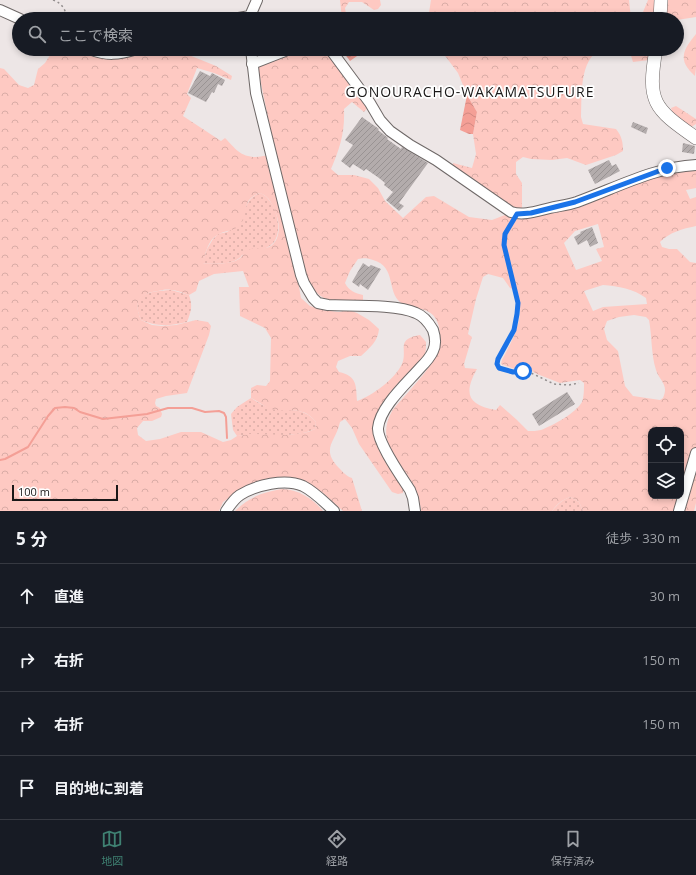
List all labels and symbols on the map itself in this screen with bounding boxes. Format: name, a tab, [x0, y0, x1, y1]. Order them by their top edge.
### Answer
district label: GONOURACHO-WAKAMATSUFURE	[346, 82, 594, 101]
route end	[658, 159, 676, 177]
route start	[514, 362, 532, 380]
scale bar	[12, 483, 118, 502]

